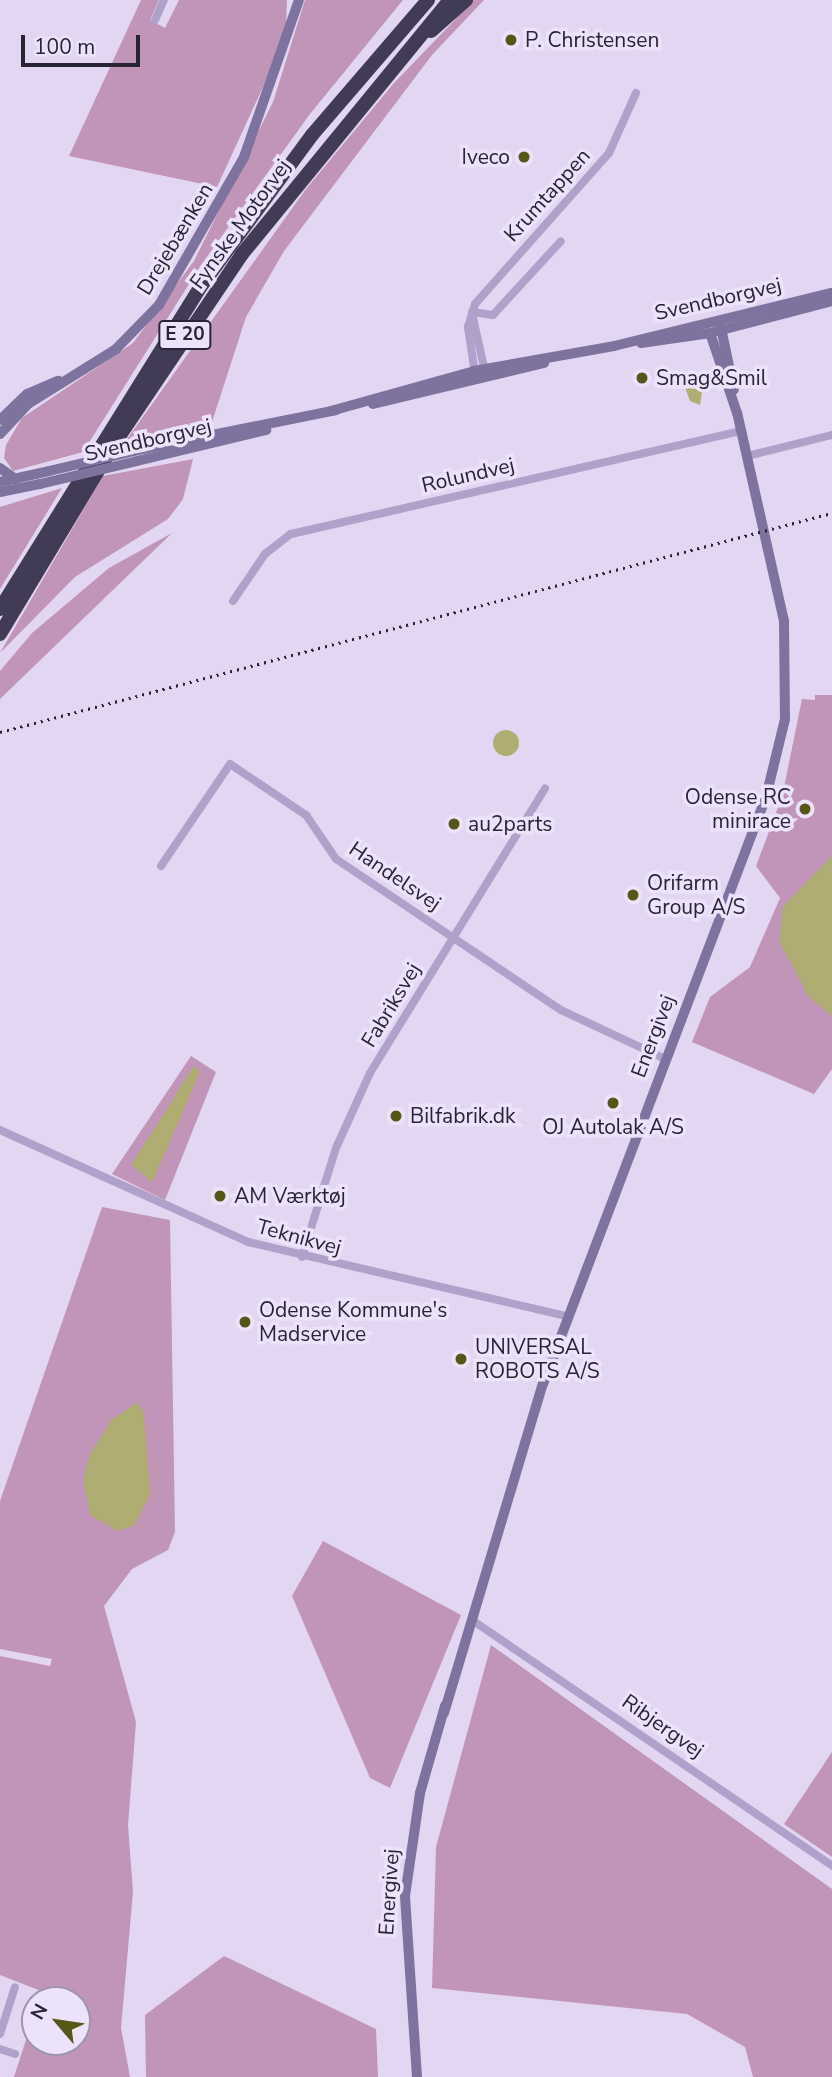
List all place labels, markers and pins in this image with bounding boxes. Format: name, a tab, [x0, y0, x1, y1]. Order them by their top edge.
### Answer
place label: P. Christensen	[525, 27, 659, 53]
marker: P. Christensen	[503, 32, 519, 48]
place label: Iveco	[462, 144, 510, 170]
marker: Iveco	[516, 149, 532, 165]
place label: Smag&Smil	[656, 365, 767, 391]
marker: Smag&Smil	[634, 370, 650, 386]
place label: Odense RC minirace	[685, 784, 791, 834]
marker: Odense RC minirace	[797, 801, 813, 817]
place label: au2parts	[468, 811, 552, 837]
marker: au2parts	[446, 816, 462, 832]
place label: Orifarm Group A/S	[647, 870, 746, 920]
marker: Orifarm Group A/S	[625, 887, 641, 903]
marker: OJ Autolak A/S	[605, 1095, 621, 1111]
place label: Bilfabrik.dk	[410, 1103, 516, 1129]
marker: Bilfabrik.dk	[388, 1108, 404, 1124]
place label: OJ Autolak A/S	[542, 1114, 684, 1140]
place label: AM Værktøj	[234, 1183, 346, 1209]
marker: AM Værktøj	[212, 1188, 228, 1204]
place label: Odense Kommune's Madservice	[259, 1297, 447, 1347]
marker: Odense Kommune's Madservice	[237, 1314, 253, 1330]
place label: UNIVERSAL ROBOTS A/S	[475, 1334, 600, 1384]
marker: UNIVERSAL ROBOTS A/S	[453, 1351, 469, 1367]

